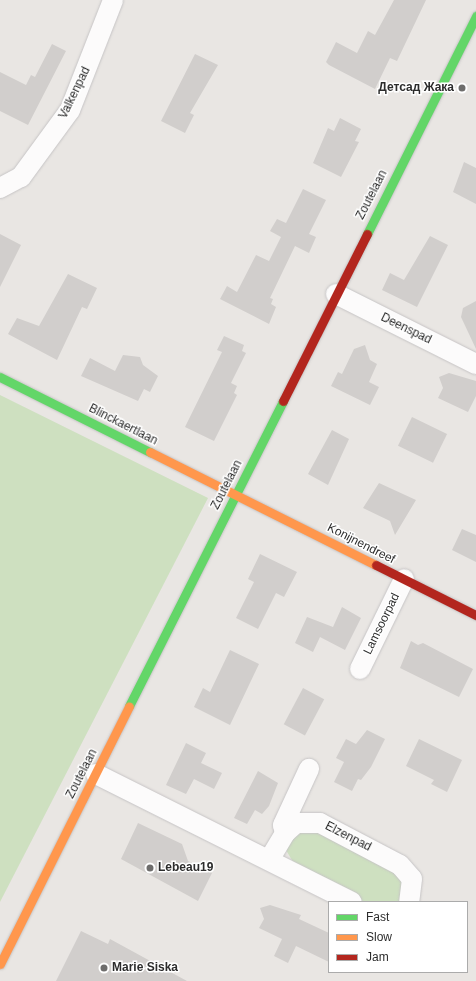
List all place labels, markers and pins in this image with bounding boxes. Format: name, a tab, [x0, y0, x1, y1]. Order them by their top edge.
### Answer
place label: Детсад Жака	[378, 81, 454, 95]
marker: Детсад Жака	[457, 83, 467, 93]
place label: Lebeau19	[158, 861, 213, 875]
marker: Lebeau19	[145, 863, 155, 873]
place label: Marie Siska	[112, 961, 178, 975]
marker: Marie Siska	[99, 963, 109, 973]

